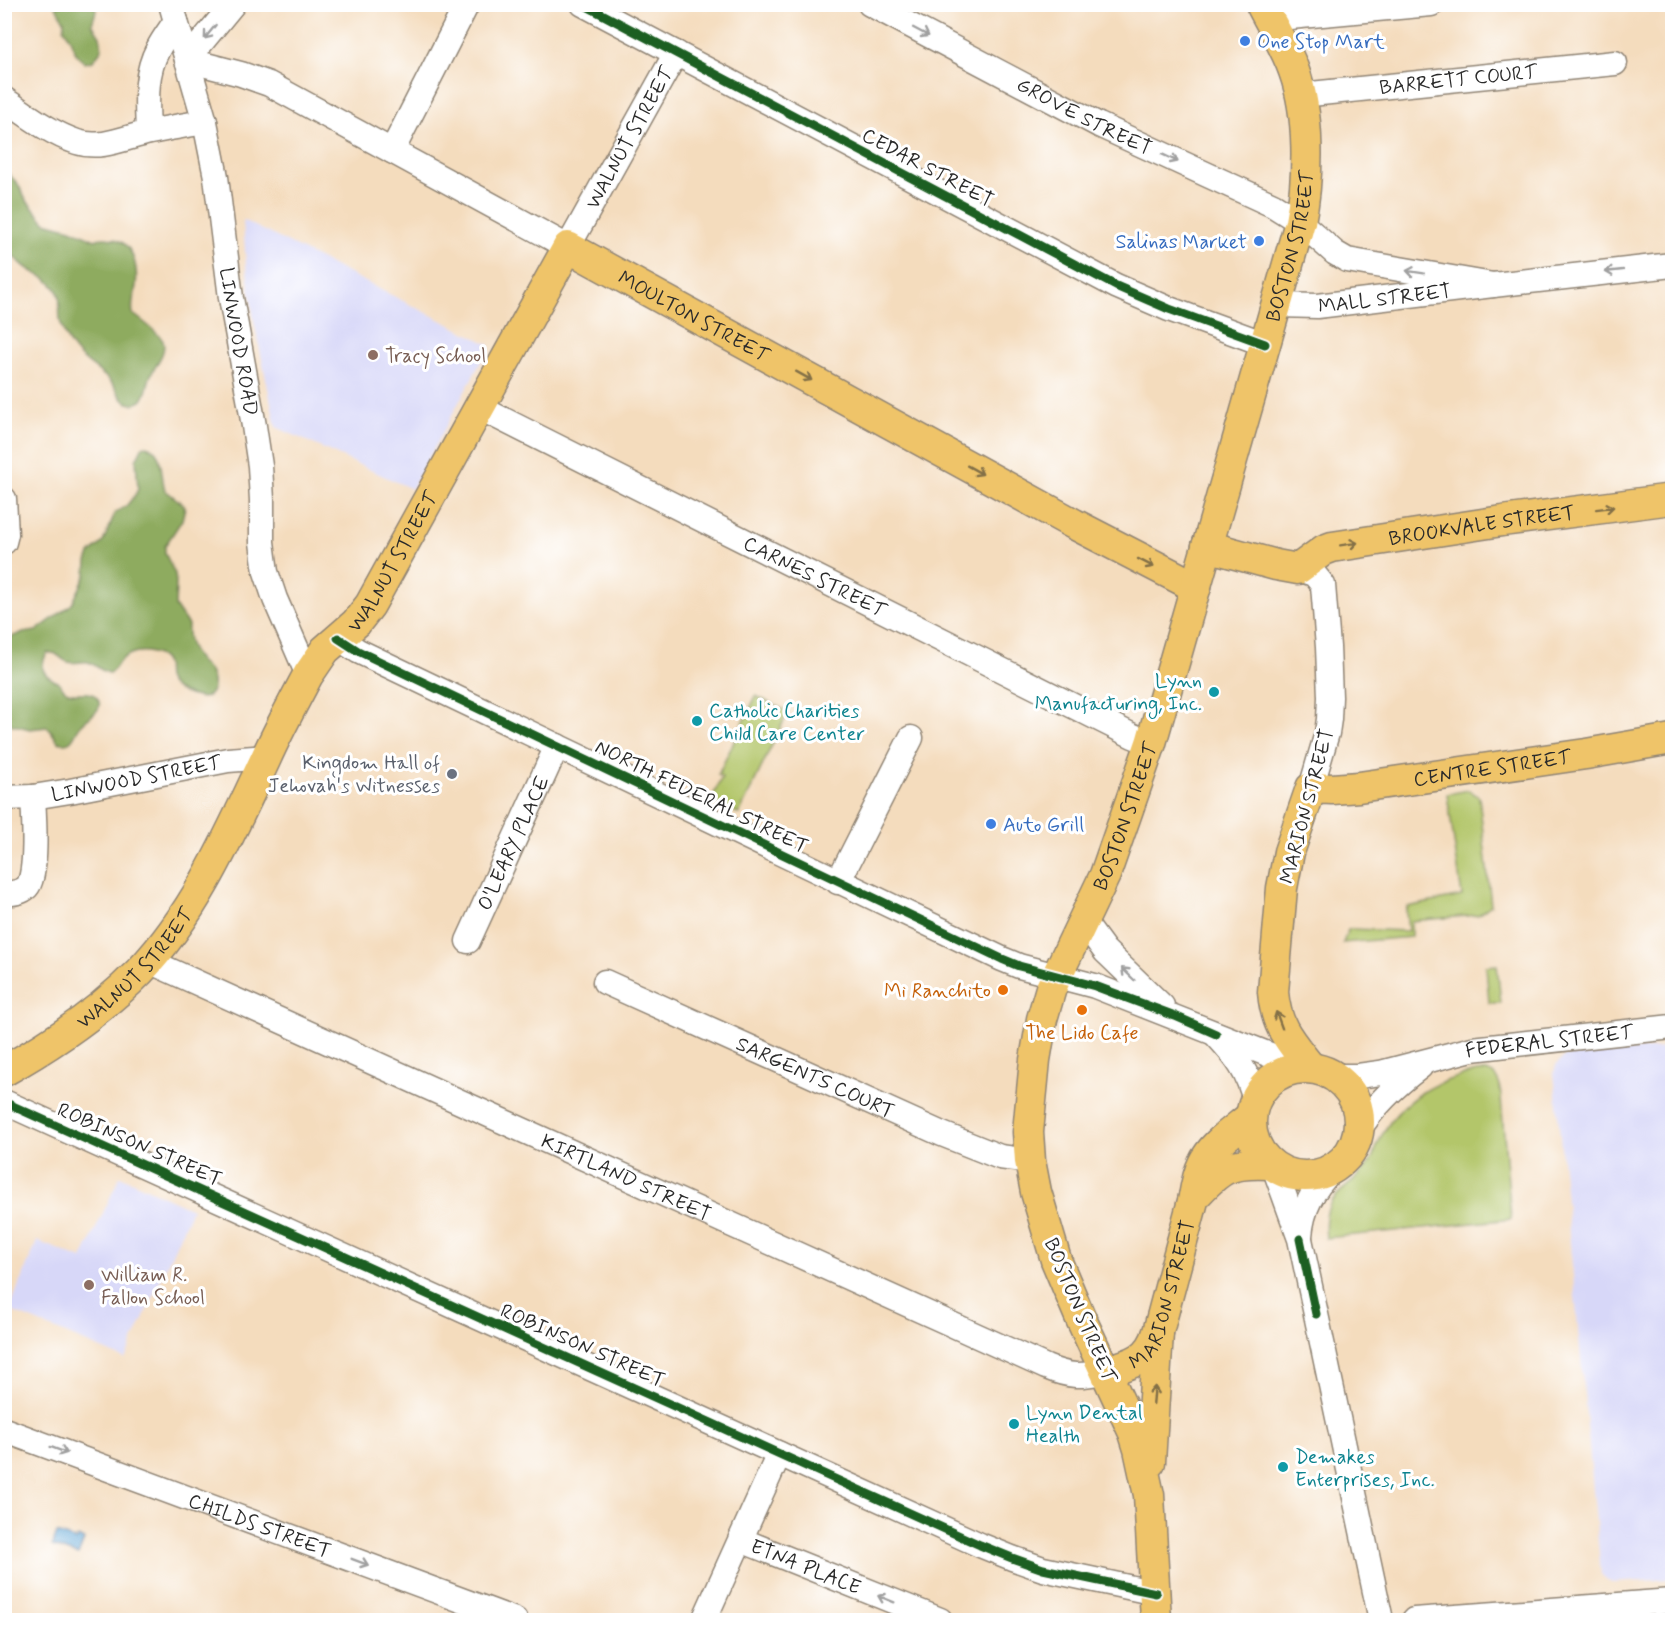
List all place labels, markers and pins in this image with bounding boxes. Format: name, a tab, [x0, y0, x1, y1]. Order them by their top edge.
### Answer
place label: One Stop Mart	[1257, 29, 1385, 56]
marker: One Stop Mart	[1238, 34, 1252, 48]
place label: Salinas Market	[1115, 229, 1247, 256]
marker: Salinas Market	[1252, 234, 1266, 248]
place label: Tracy School	[385, 343, 486, 370]
marker: Tracy School	[366, 348, 380, 362]
place label: Lynn Manufacturing, Inc.	[1035, 668, 1202, 719]
marker: Lynn Manufacturing, Inc.	[1207, 685, 1221, 699]
place label: Catholic Charities Child Care Center	[709, 698, 865, 748]
marker: Catholic Charities Child Care Center	[690, 714, 704, 728]
place label: Kingdom Hall of Jehovah's Witnesses	[268, 750, 440, 800]
marker: Kingdom Hall of Jehovah's Witnesses	[445, 767, 459, 781]
place label: Auto Grill	[1003, 812, 1084, 839]
marker: Auto Grill	[984, 817, 998, 831]
place label: Mi Ranchito	[884, 978, 991, 1005]
marker: Mi Ranchito	[996, 983, 1010, 997]
marker: The Lido Cafe	[1075, 1003, 1089, 1017]
place label: The Lido Cafe	[1025, 1020, 1139, 1047]
place label: William R. Fallon School	[101, 1262, 205, 1312]
marker: William R. Fallon School	[82, 1278, 96, 1292]
place label: Lynn Dental Health	[1026, 1400, 1143, 1450]
marker: Lynn Dental Health	[1007, 1417, 1021, 1431]
place label: Demakes Enterprises, Inc.	[1295, 1444, 1435, 1494]
marker: Demakes Enterprises, Inc.	[1276, 1460, 1290, 1474]

